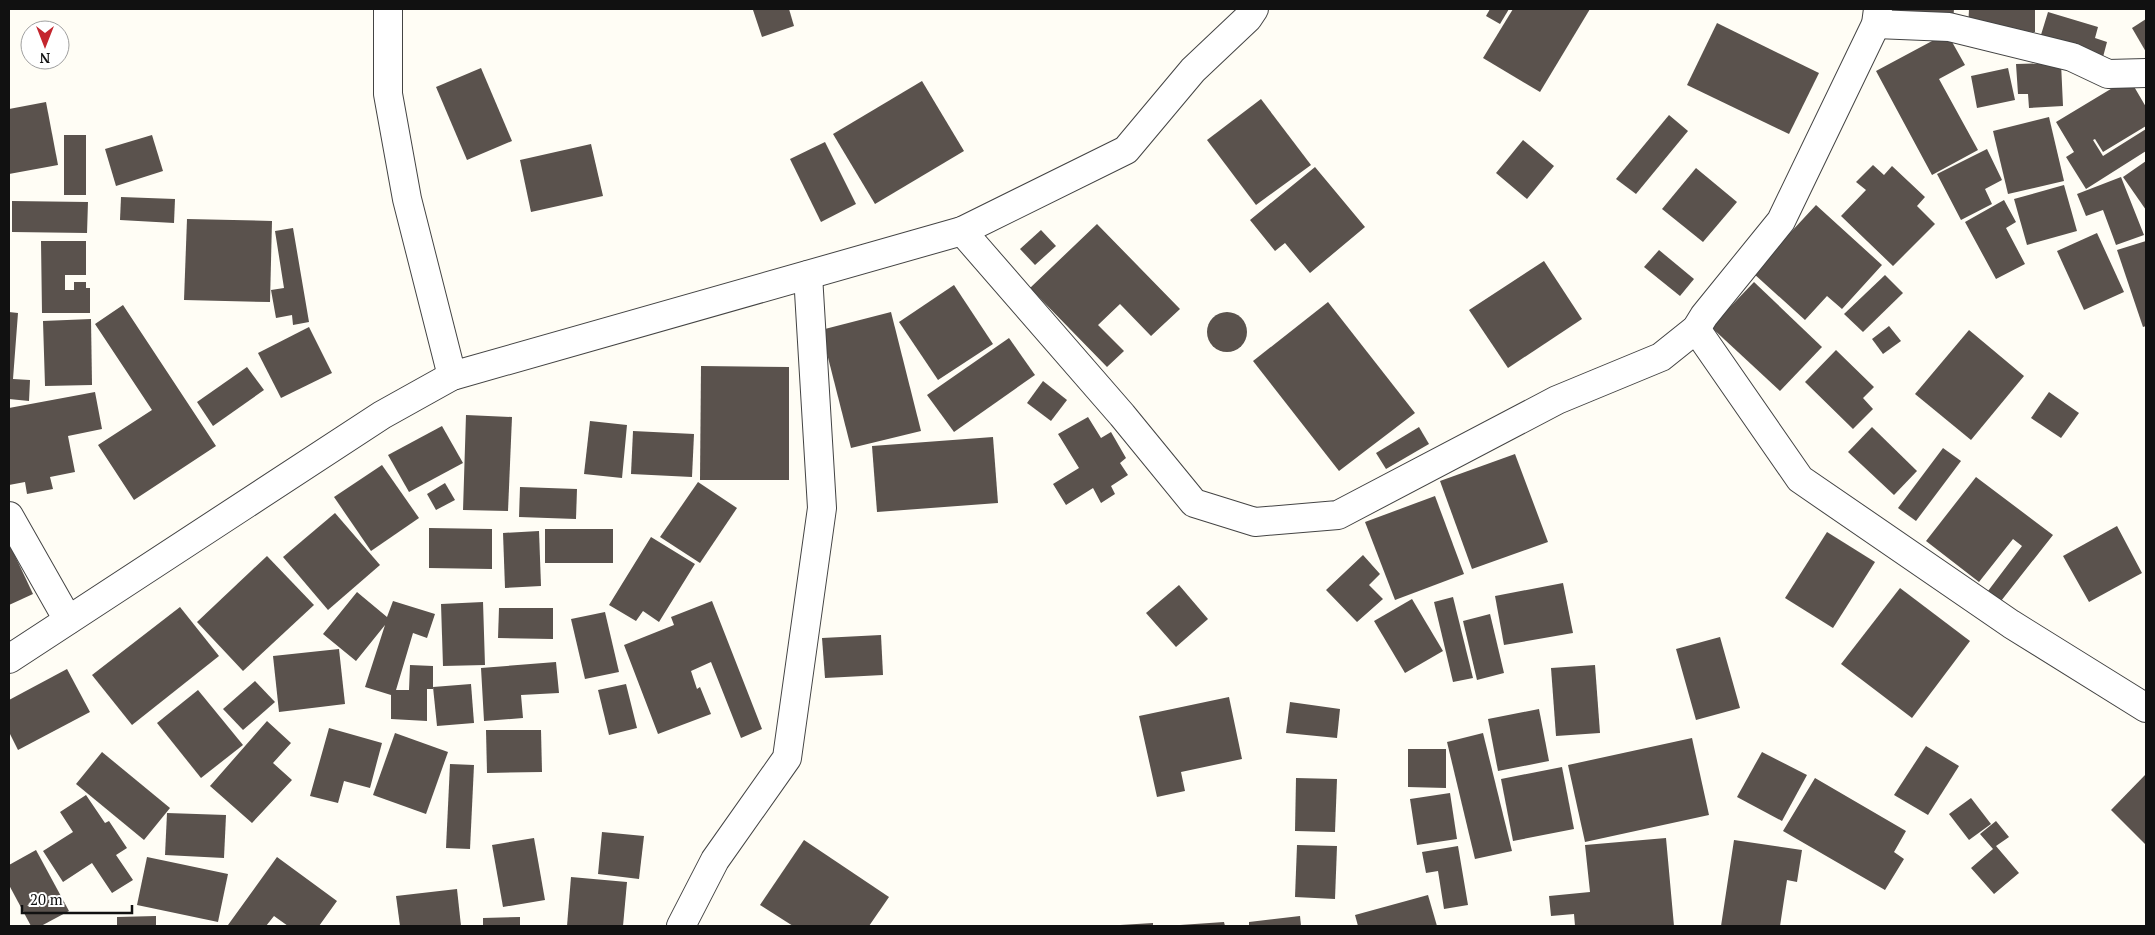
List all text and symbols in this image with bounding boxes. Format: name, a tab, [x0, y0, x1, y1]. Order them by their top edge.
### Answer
north arrow	[20, 20, 70, 70]
text: N	[39, 49, 50, 68]
scale bar	[22, 882, 132, 914]
text: 20 m	[30, 889, 63, 909]

